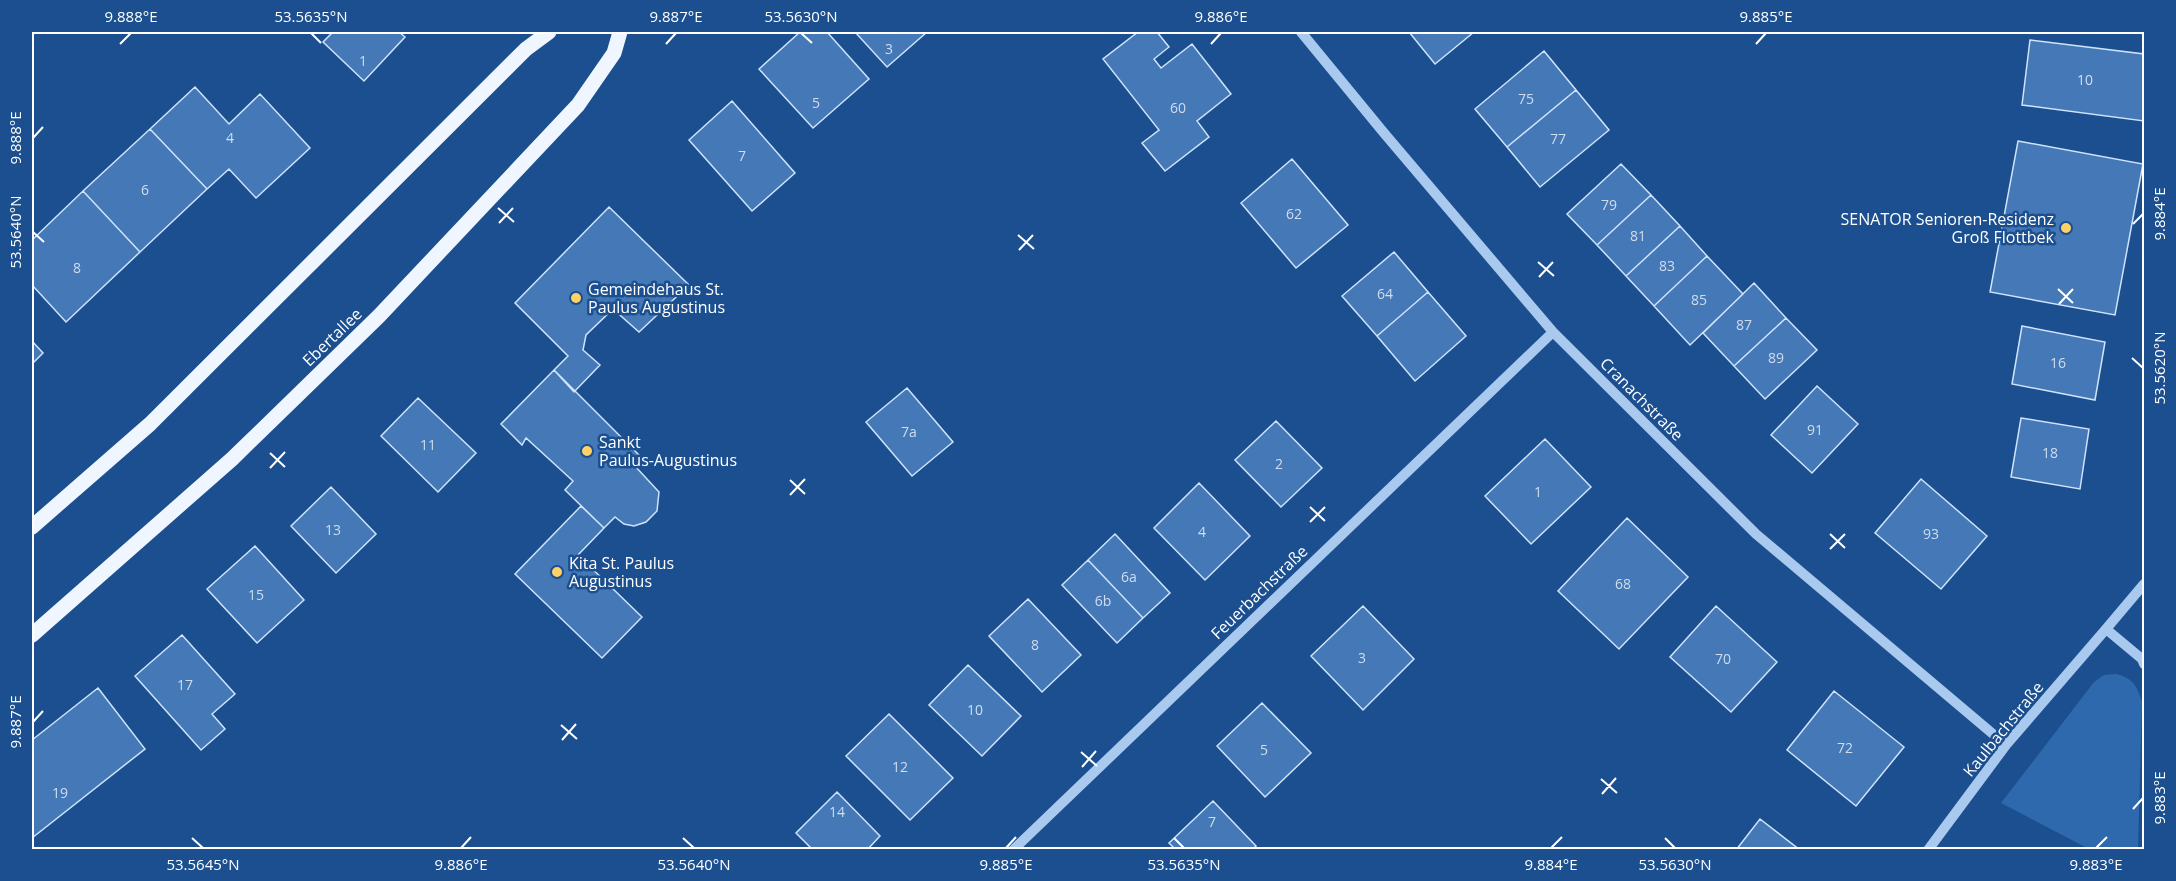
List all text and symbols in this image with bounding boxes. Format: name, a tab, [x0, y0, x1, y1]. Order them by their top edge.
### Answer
text: 9.888°E	[104, 6, 158, 26]
text: 53.5635°N	[274, 6, 348, 26]
text: 9.887°E	[649, 6, 703, 26]
text: 53.5630°N	[764, 6, 838, 26]
text: 9.886°E	[1194, 6, 1248, 26]
text: 9.885°E	[1739, 6, 1793, 26]
house number: 3	[885, 39, 893, 58]
house number: 1	[359, 51, 367, 70]
house number: 10	[2077, 70, 2093, 89]
house number: 75	[1518, 89, 1534, 108]
house number: 5	[812, 93, 820, 112]
house number: 60	[1170, 98, 1186, 117]
text: 9.888°E	[5, 111, 25, 165]
house number: 4	[226, 128, 234, 147]
house number: 77	[1550, 129, 1566, 148]
house number: 7	[738, 146, 746, 165]
house number: 6	[141, 180, 149, 199]
text: 9.884°E	[2149, 187, 2169, 241]
text: 53.5640°N	[5, 195, 25, 269]
house number: 79	[1601, 195, 1617, 214]
house number: 62	[1286, 204, 1302, 223]
place label: SENATOR Senioren-Residenz Groß Flottbek	[1841, 208, 2055, 248]
marker: SENATOR Senioren-Residenz Groß Flottbek	[2059, 221, 2073, 235]
house number: 81	[1630, 226, 1646, 245]
house number: 83	[1659, 256, 1675, 275]
house number: 8	[73, 258, 81, 277]
place label: Gemeindehaus St. Paulus Augustinus	[588, 278, 725, 318]
house number: 64	[1377, 284, 1393, 303]
house number: 85	[1691, 290, 1707, 309]
marker: Gemeindehaus St. Paulus Augustinus	[569, 291, 583, 305]
street label: Ebertallee	[297, 303, 367, 371]
house number: 87	[1736, 315, 1752, 334]
text: 53.5620°N	[2149, 331, 2169, 405]
house number: 89	[1768, 348, 1784, 367]
street label: Cranachstraße	[1596, 353, 1688, 445]
house number: 16	[2050, 353, 2066, 372]
house number: 91	[1807, 420, 1823, 439]
house number: 7a	[901, 422, 917, 441]
place label: Sankt Paulus-Augustinus	[599, 431, 737, 471]
house number: 11	[420, 435, 436, 454]
house number: 18	[2042, 443, 2058, 462]
marker: Sankt Paulus-Augustinus	[580, 444, 594, 458]
house number: 2	[1275, 454, 1283, 473]
house number: 1	[1534, 482, 1542, 501]
house number: 13	[325, 520, 341, 539]
house number: 4	[1198, 522, 1206, 541]
house number: 93	[1923, 524, 1939, 543]
street label: Feuerbachstraße	[1206, 540, 1312, 644]
place label: Kita St. Paulus Augustinus	[569, 552, 674, 592]
marker: Kita St. Paulus Augustinus	[550, 565, 564, 579]
house number: 6a	[1121, 567, 1137, 586]
house number: 68	[1615, 574, 1631, 593]
house number: 15	[248, 585, 264, 604]
house number: 6b	[1095, 591, 1111, 610]
house number: 8	[1031, 635, 1039, 654]
house number: 3	[1358, 648, 1366, 667]
house number: 70	[1715, 649, 1731, 668]
house number: 17	[177, 675, 193, 694]
street label: Kaulbachstraße	[1958, 677, 2048, 781]
text: 9.887°E	[5, 695, 25, 749]
house number: 10	[967, 700, 983, 719]
house number: 72	[1837, 738, 1853, 757]
house number: 5	[1260, 740, 1268, 759]
house number: 12	[892, 757, 908, 776]
text: 9.883°E	[2149, 771, 2169, 825]
house number: 19	[52, 783, 68, 802]
house number: 14	[829, 802, 845, 821]
house number: 7	[1208, 812, 1216, 831]
text: 53.5645°N	[166, 854, 240, 874]
text: 9.886°E	[434, 854, 488, 874]
text: 53.5640°N	[657, 854, 731, 874]
text: 9.885°E	[979, 854, 1033, 874]
text: 53.5635°N	[1147, 854, 1221, 874]
text: 9.884°E	[1524, 854, 1578, 874]
text: 53.5630°N	[1638, 854, 1712, 874]
text: 9.883°E	[2069, 854, 2123, 874]

